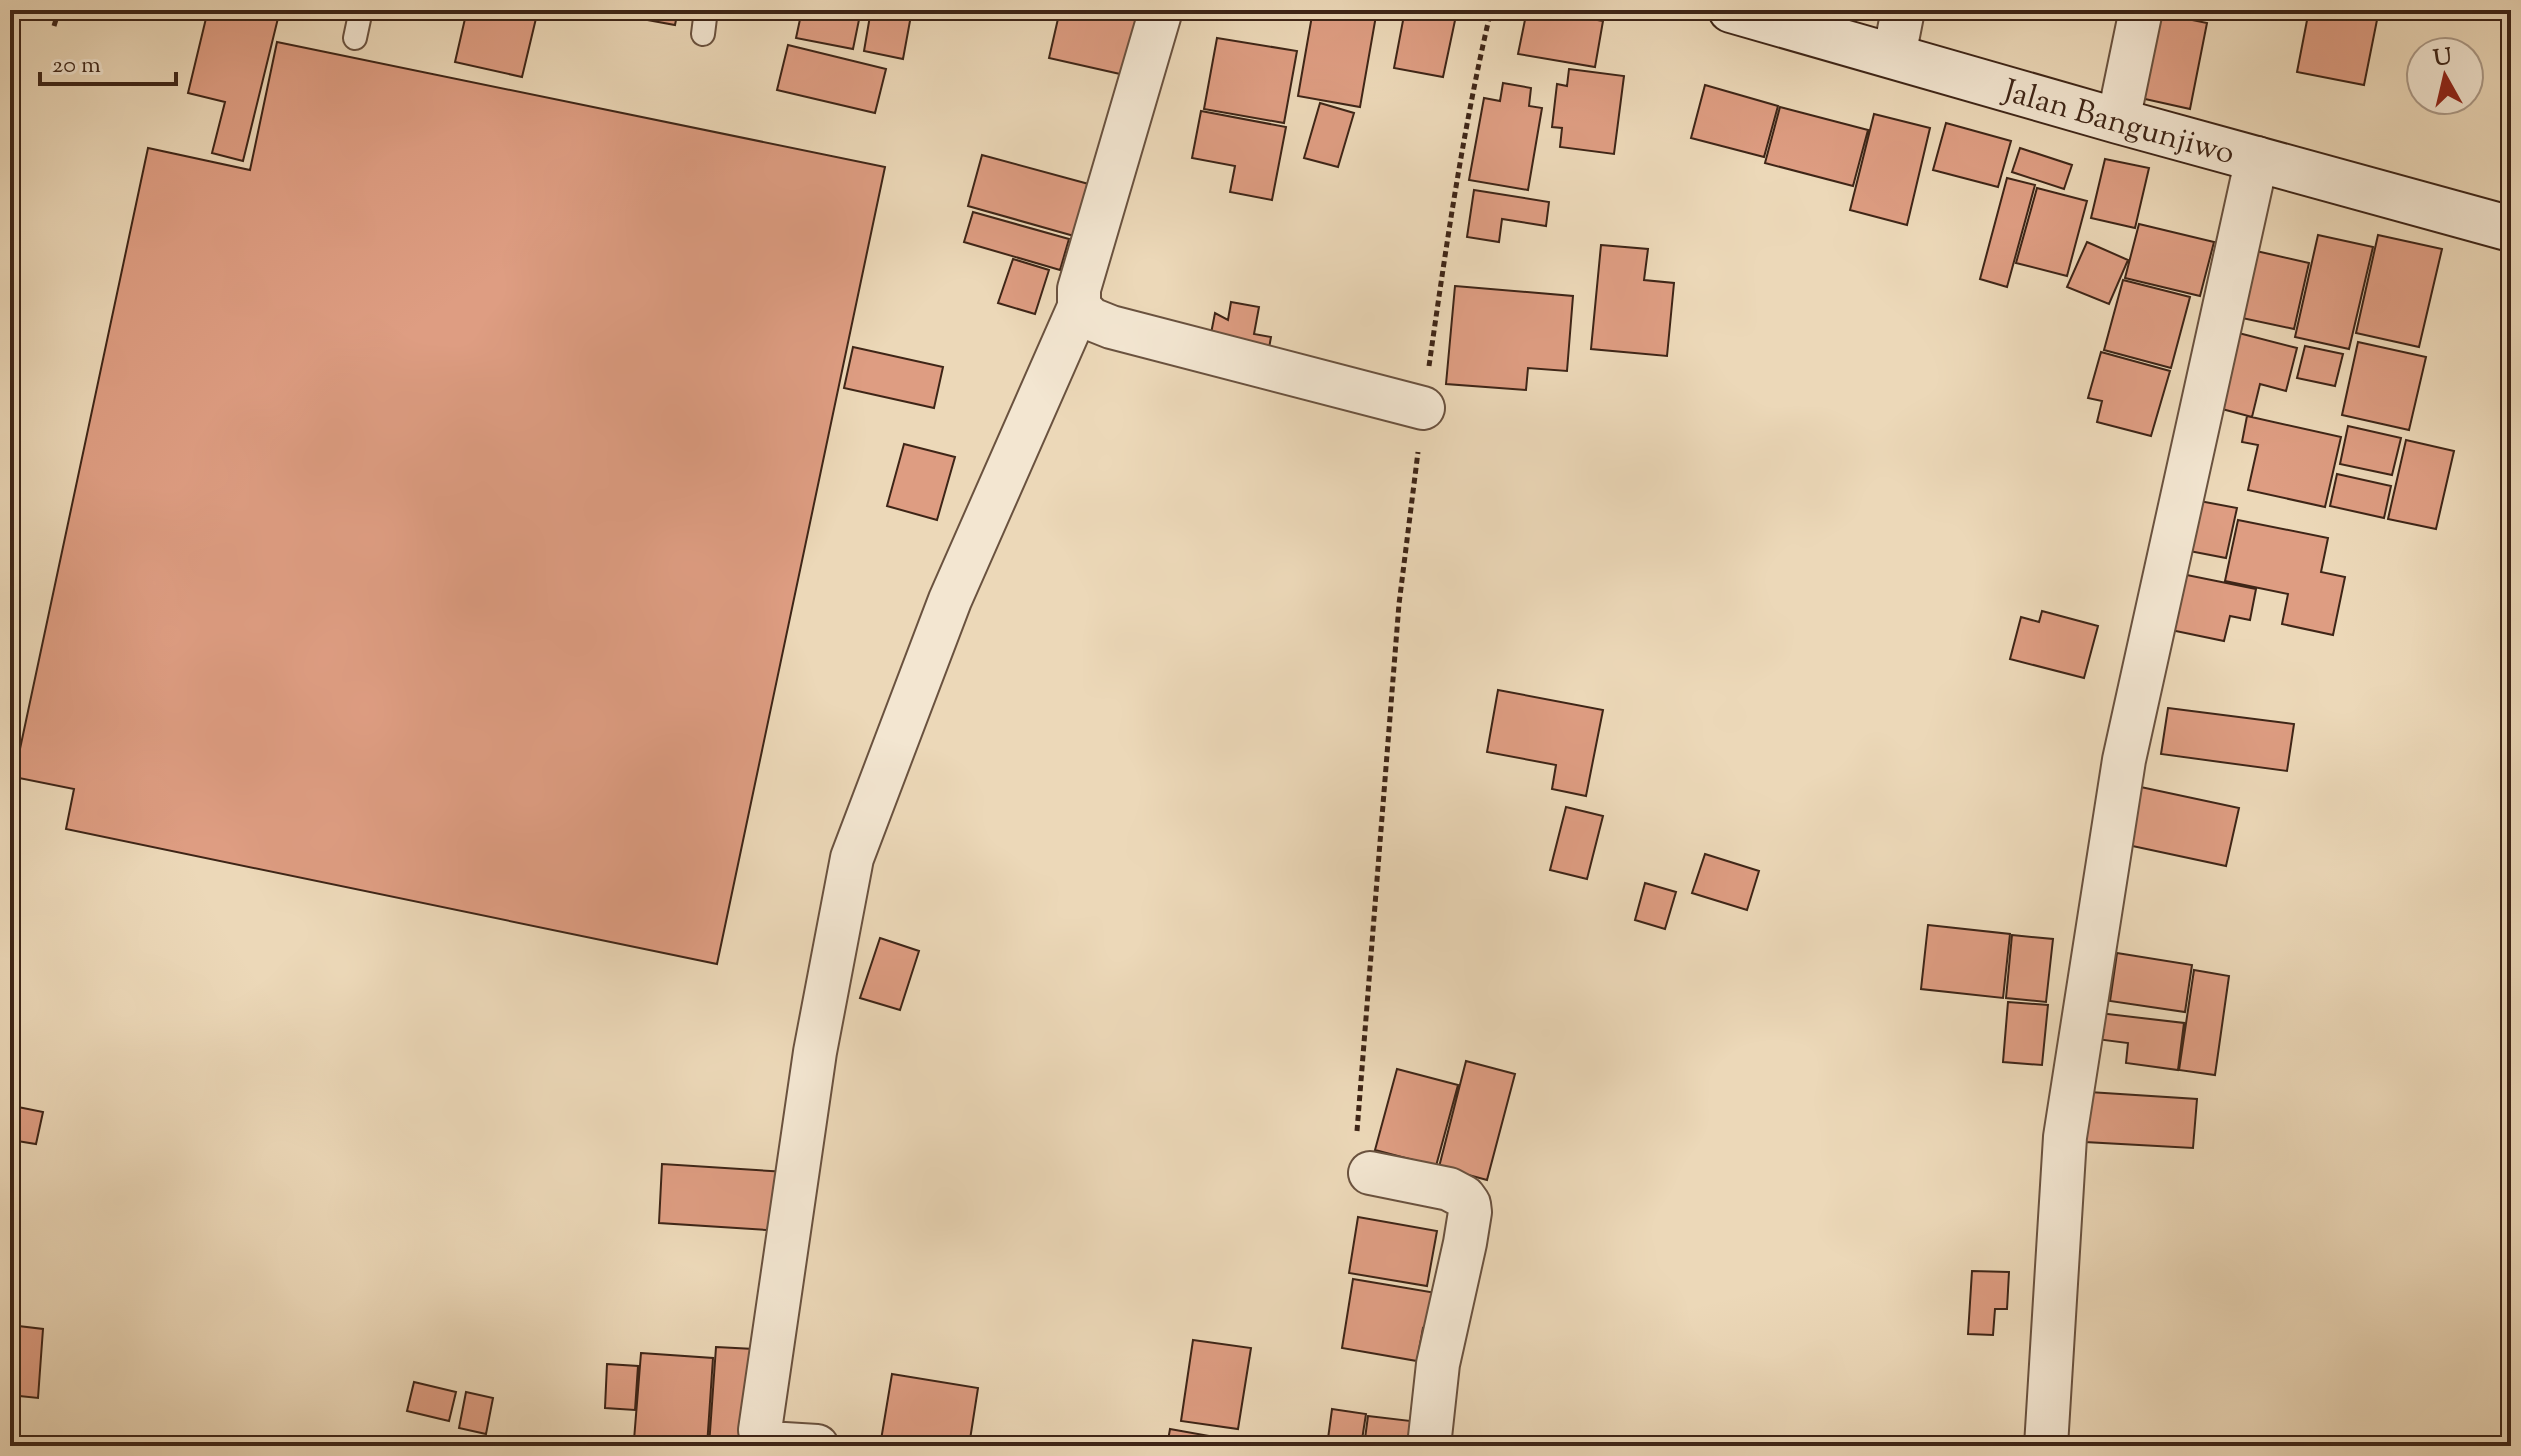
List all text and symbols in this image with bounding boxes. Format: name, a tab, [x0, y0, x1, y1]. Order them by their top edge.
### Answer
scale bar	[40, 36, 176, 86]
north arrow	[2405, 36, 2485, 116]
text: U	[2432, 42, 2454, 76]
text: 20 m	[52, 49, 101, 83]
street label: Jalan Bangunjiwo	[1996, 69, 2239, 178]

